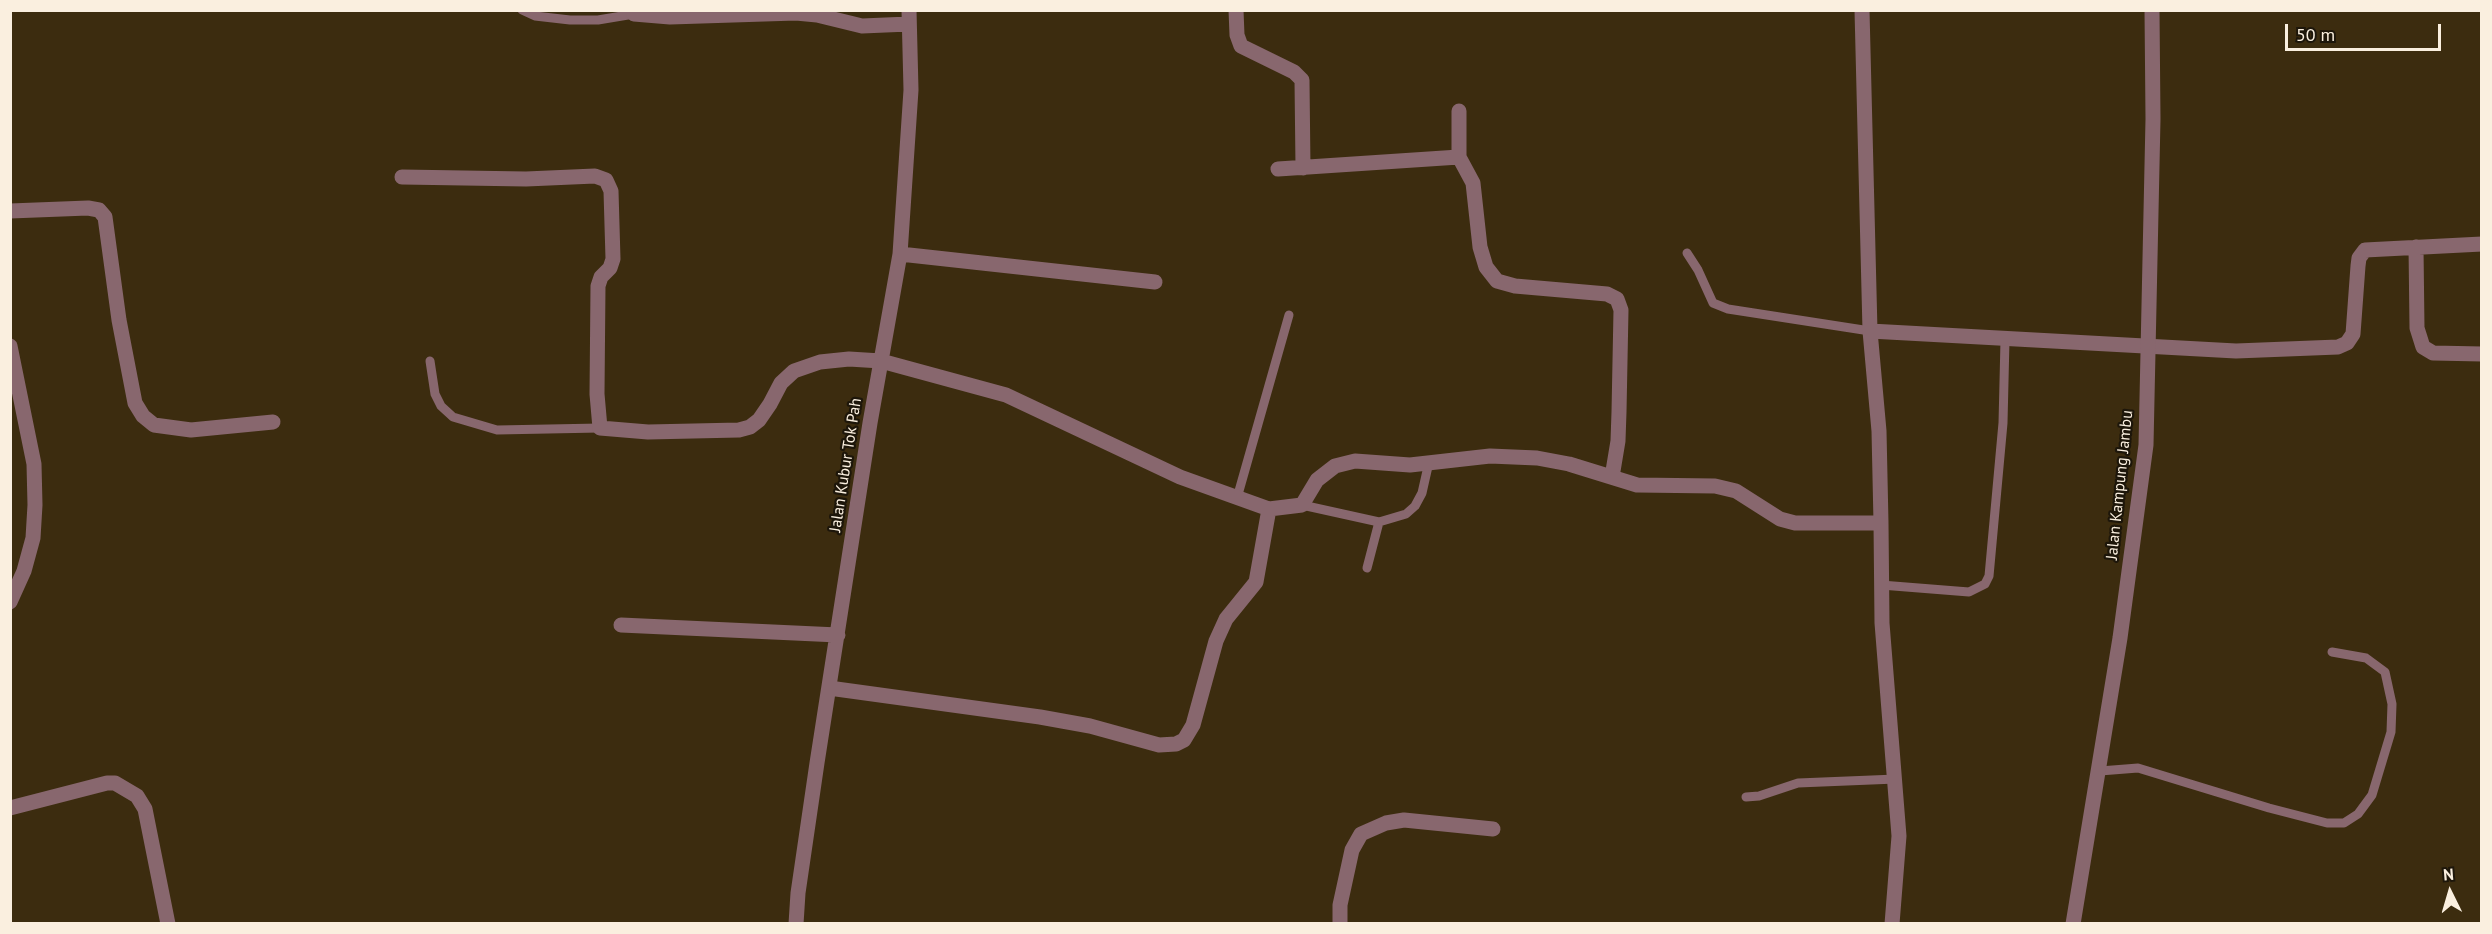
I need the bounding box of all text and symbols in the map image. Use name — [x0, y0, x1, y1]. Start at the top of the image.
scale bar — [2288, 12, 2444, 50]
text: 50 m — [2296, 23, 2335, 46]
street label: Jalan Kubur Tok Pah — [826, 397, 866, 533]
street label: Jalan Kampung Jambu — [2103, 409, 2137, 561]
north arrow — [2420, 862, 2480, 922]
text: N — [2442, 864, 2455, 884]

